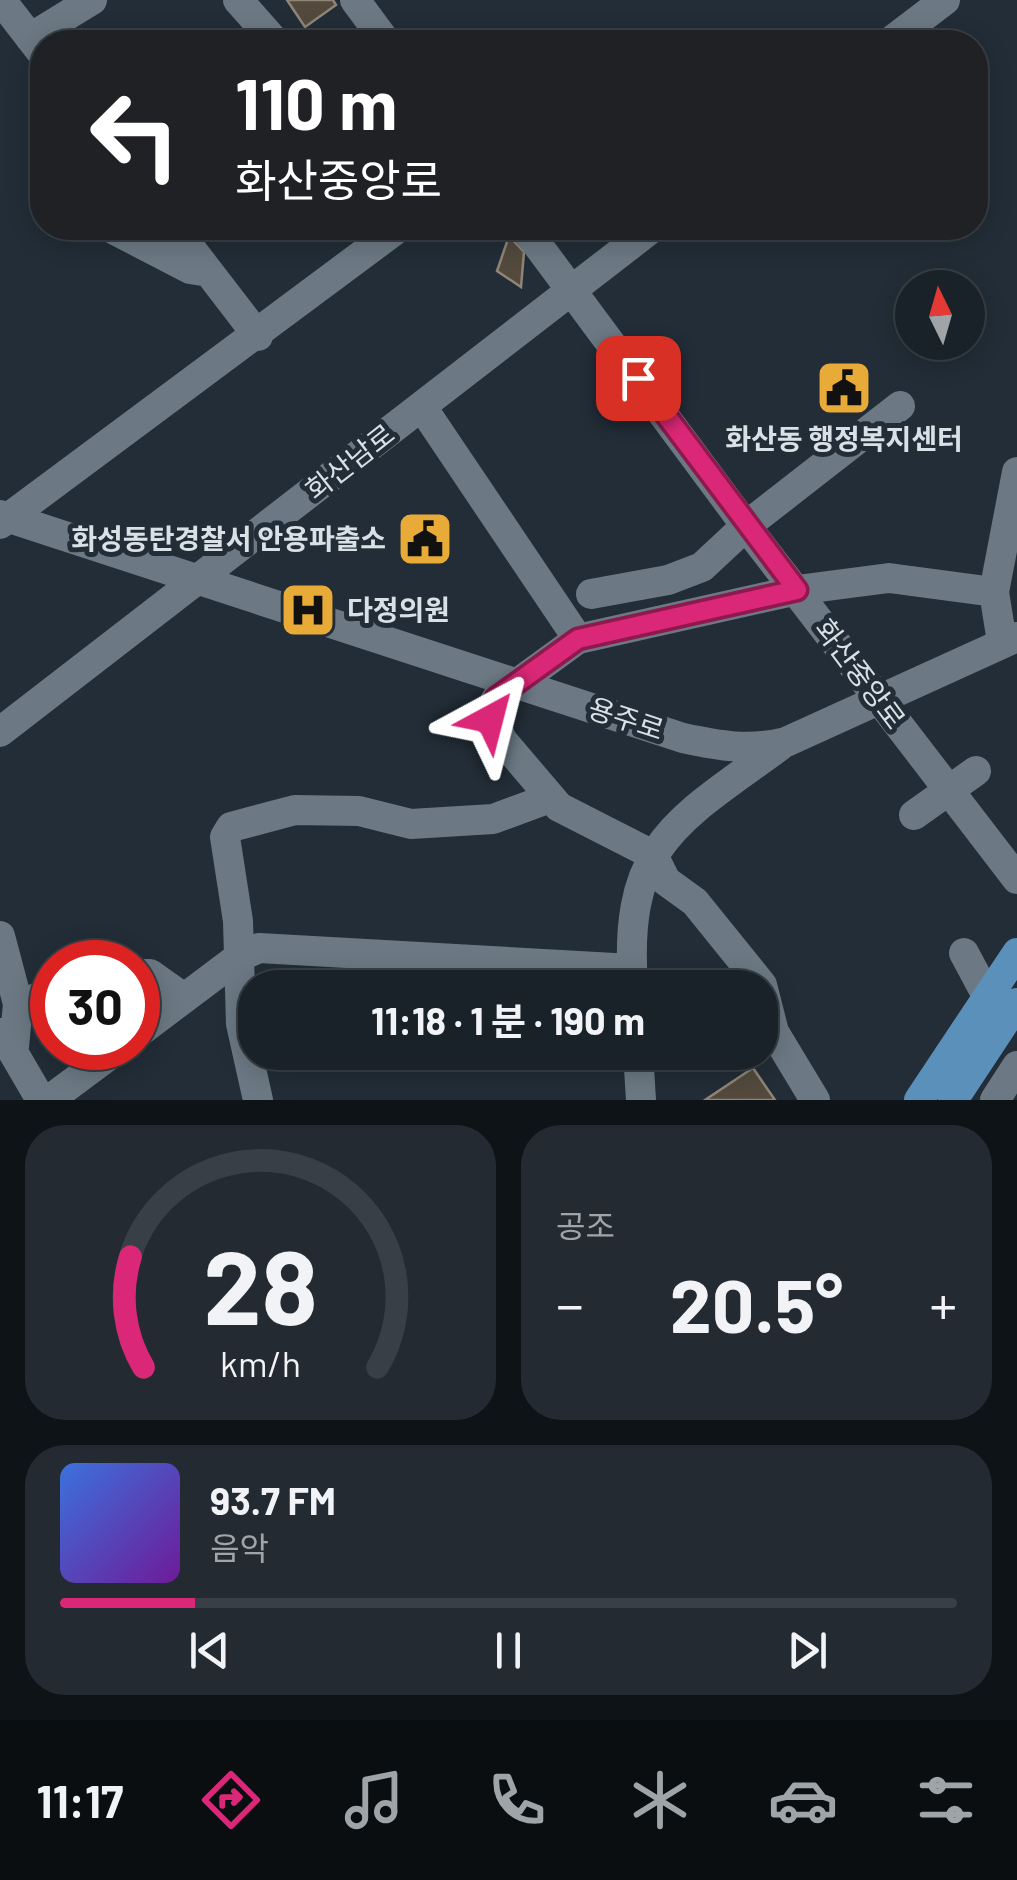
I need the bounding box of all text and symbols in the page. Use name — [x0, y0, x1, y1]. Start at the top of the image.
text: 110 m — [235, 60, 397, 144]
icon: left — [70, 70, 200, 200]
text: 화산중앙로 — [235, 152, 442, 206]
north arrow — [895, 270, 985, 360]
map controls — [895, 270, 985, 360]
pin — [596, 336, 681, 421]
icon: arrive — [611, 351, 666, 406]
public building icon: 화산동 행정복지센터 — [814, 358, 874, 418]
street label: 화산남로 — [298, 416, 400, 506]
place label: 화산동 행정복지센터 — [725, 421, 963, 455]
public building icon: 화성동탄경찰서 안용파출소 — [395, 509, 455, 569]
place label: 화성동탄경찰서 안용파출소 — [71, 521, 386, 555]
hospital icon: 다정의원 — [278, 580, 338, 640]
place label: 다정의원 — [347, 592, 450, 626]
street label: 화산중앙로 — [808, 612, 913, 735]
position arrow — [438, 667, 542, 771]
street label: 용주로 — [584, 690, 668, 746]
speed limit sign: 30 — [30, 940, 160, 1070]
text: 11:18 · 1 분 · 190 m — [371, 997, 645, 1043]
text: 공조 — [556, 1206, 615, 1244]
text: 28 — [203, 1221, 318, 1346]
text: 20.5° — [670, 1258, 843, 1348]
text: − — [556, 1270, 584, 1336]
text: + — [929, 1270, 957, 1336]
text: km/h — [220, 1341, 301, 1384]
text: 93.7 FM — [210, 1477, 336, 1523]
text: 음악 — [210, 1528, 269, 1566]
icon: previous — [182, 1623, 237, 1678]
icon: pause — [481, 1623, 536, 1678]
icon: next — [780, 1623, 835, 1678]
icon: directions — [196, 1765, 266, 1835]
icon: music — [339, 1765, 409, 1835]
icon: phone — [482, 1765, 552, 1835]
icon: climate — [625, 1765, 695, 1835]
icon: car — [768, 1765, 838, 1835]
icon: filters — [911, 1765, 981, 1835]
text: 11:17 — [36, 1773, 123, 1827]

